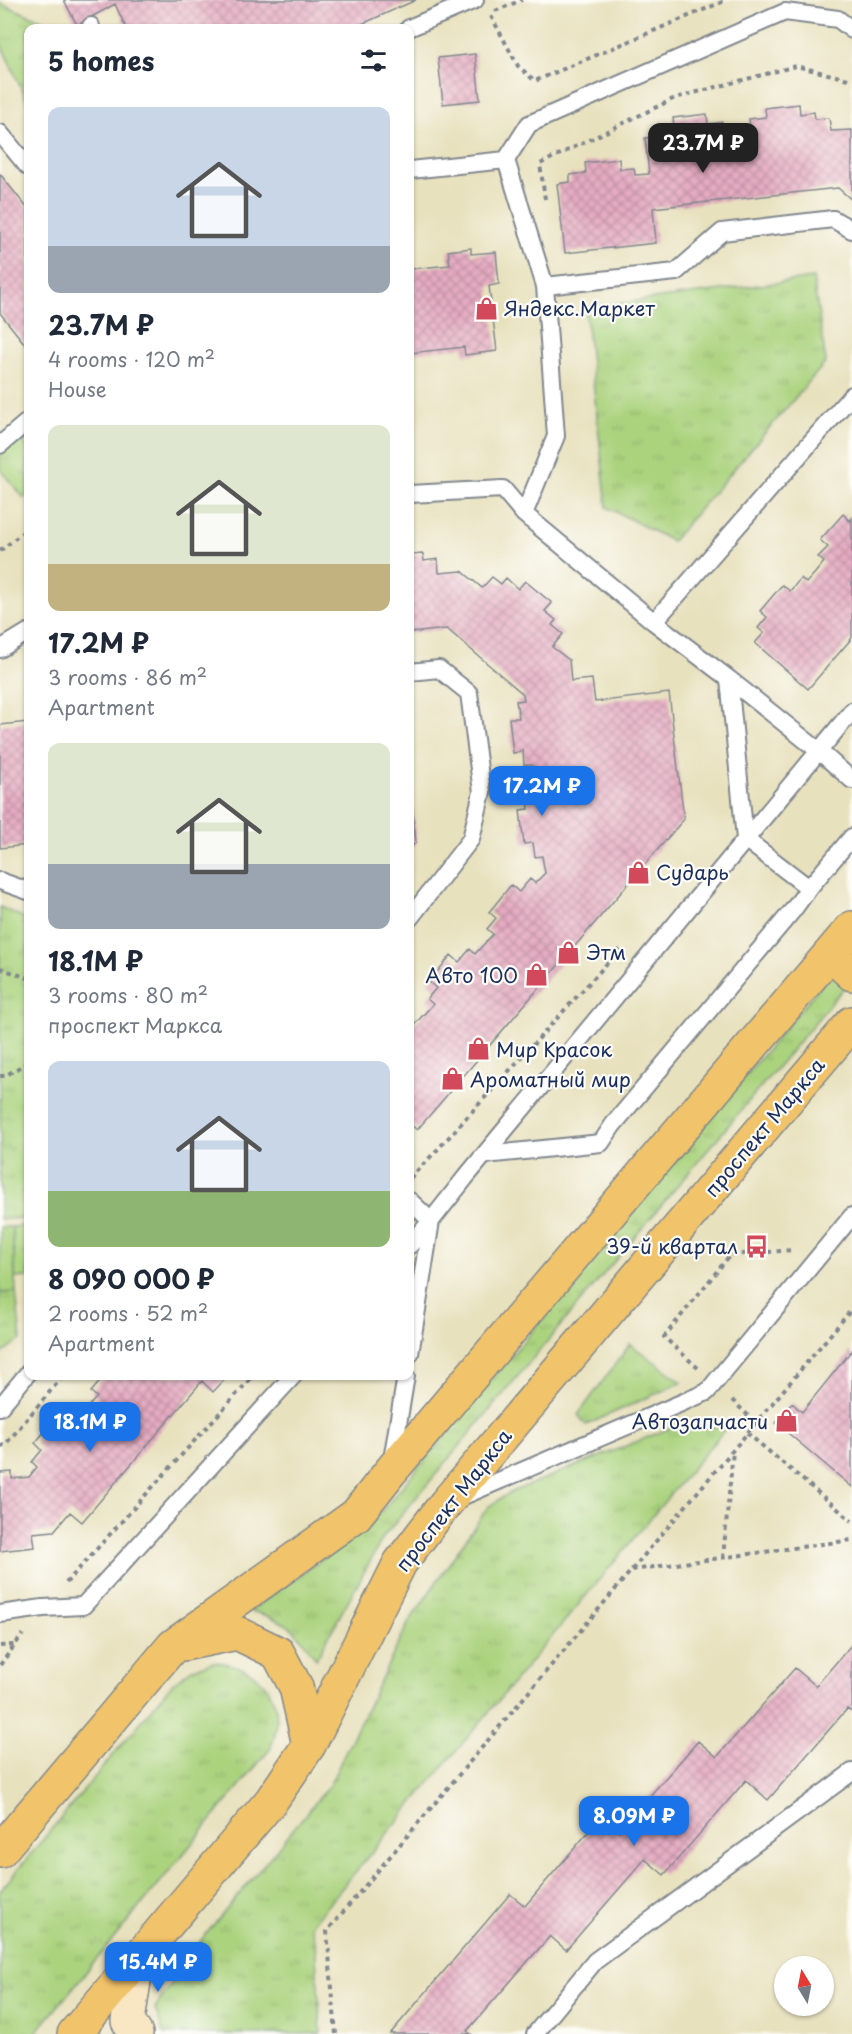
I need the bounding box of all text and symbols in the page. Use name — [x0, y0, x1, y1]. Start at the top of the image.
text: 5 homes — [48, 41, 154, 80]
icon: filters — [357, 44, 390, 77]
pin: 23.7M ₽ — [648, 123, 758, 174]
text: 23.7M ₽ — [662, 127, 744, 157]
icon: home — [165, 146, 273, 254]
place label: Яндекс.Маркет — [504, 293, 655, 323]
shop icon: Яндекс.Маркет — [473, 295, 499, 321]
text: 23.7M ₽ — [48, 305, 154, 344]
text: 4 rooms · 120 m² — [48, 344, 215, 374]
text: House — [48, 374, 107, 404]
icon: home — [165, 464, 273, 572]
text: 17.2M ₽ — [48, 623, 149, 662]
text: 3 rooms · 86 m² — [48, 662, 207, 692]
text: Apartment — [48, 692, 155, 722]
pin: 17.2M ₽ — [487, 766, 597, 817]
text: 17.2M ₽ — [503, 770, 581, 800]
icon: home — [165, 782, 273, 890]
place label: Сударь — [656, 857, 729, 887]
shop icon: Сударь — [625, 859, 651, 885]
place label: Этм — [586, 937, 626, 967]
shop icon: Этм — [556, 939, 582, 965]
text: 18.1M ₽ — [48, 941, 143, 980]
place label: Авто 100 — [425, 960, 518, 990]
shop icon: Авто 100 — [523, 962, 549, 988]
text: 3 rooms · 80 m² — [48, 980, 208, 1010]
text: проспект Маркса — [48, 1010, 222, 1040]
place label: Мир Красок — [496, 1034, 612, 1064]
shop icon: Мир Красок — [465, 1036, 491, 1062]
street label: проспект Маркса — [697, 1050, 832, 1203]
place label: Ароматный мир — [470, 1064, 631, 1094]
shop icon: Ароматный мир — [439, 1066, 465, 1092]
icon: home — [165, 1100, 273, 1208]
place label: 39-й квартал — [606, 1231, 738, 1261]
bus stop icon: 39-й квартал — [743, 1233, 769, 1259]
text: 8 090 000 ₽ — [48, 1259, 215, 1298]
text: 2 rooms · 52 m² — [48, 1298, 208, 1328]
text: Apartment — [48, 1328, 155, 1358]
pin: 18.1M ₽ — [35, 1402, 145, 1453]
text: 18.1M ₽ — [53, 1406, 127, 1436]
place label: Автозапчасти — [632, 1406, 768, 1436]
shop icon: Автозапчасти — [773, 1408, 799, 1434]
street label: проспект Маркса — [388, 1422, 519, 1578]
pin: 8.09M ₽ — [579, 1796, 689, 1847]
text: 8.09M ₽ — [593, 1800, 675, 1830]
pin: 15.4M ₽ — [103, 1942, 213, 1993]
text: 15.4M ₽ — [119, 1946, 197, 1976]
north arrow — [774, 1956, 834, 2016]
map controls — [774, 1956, 834, 2016]

